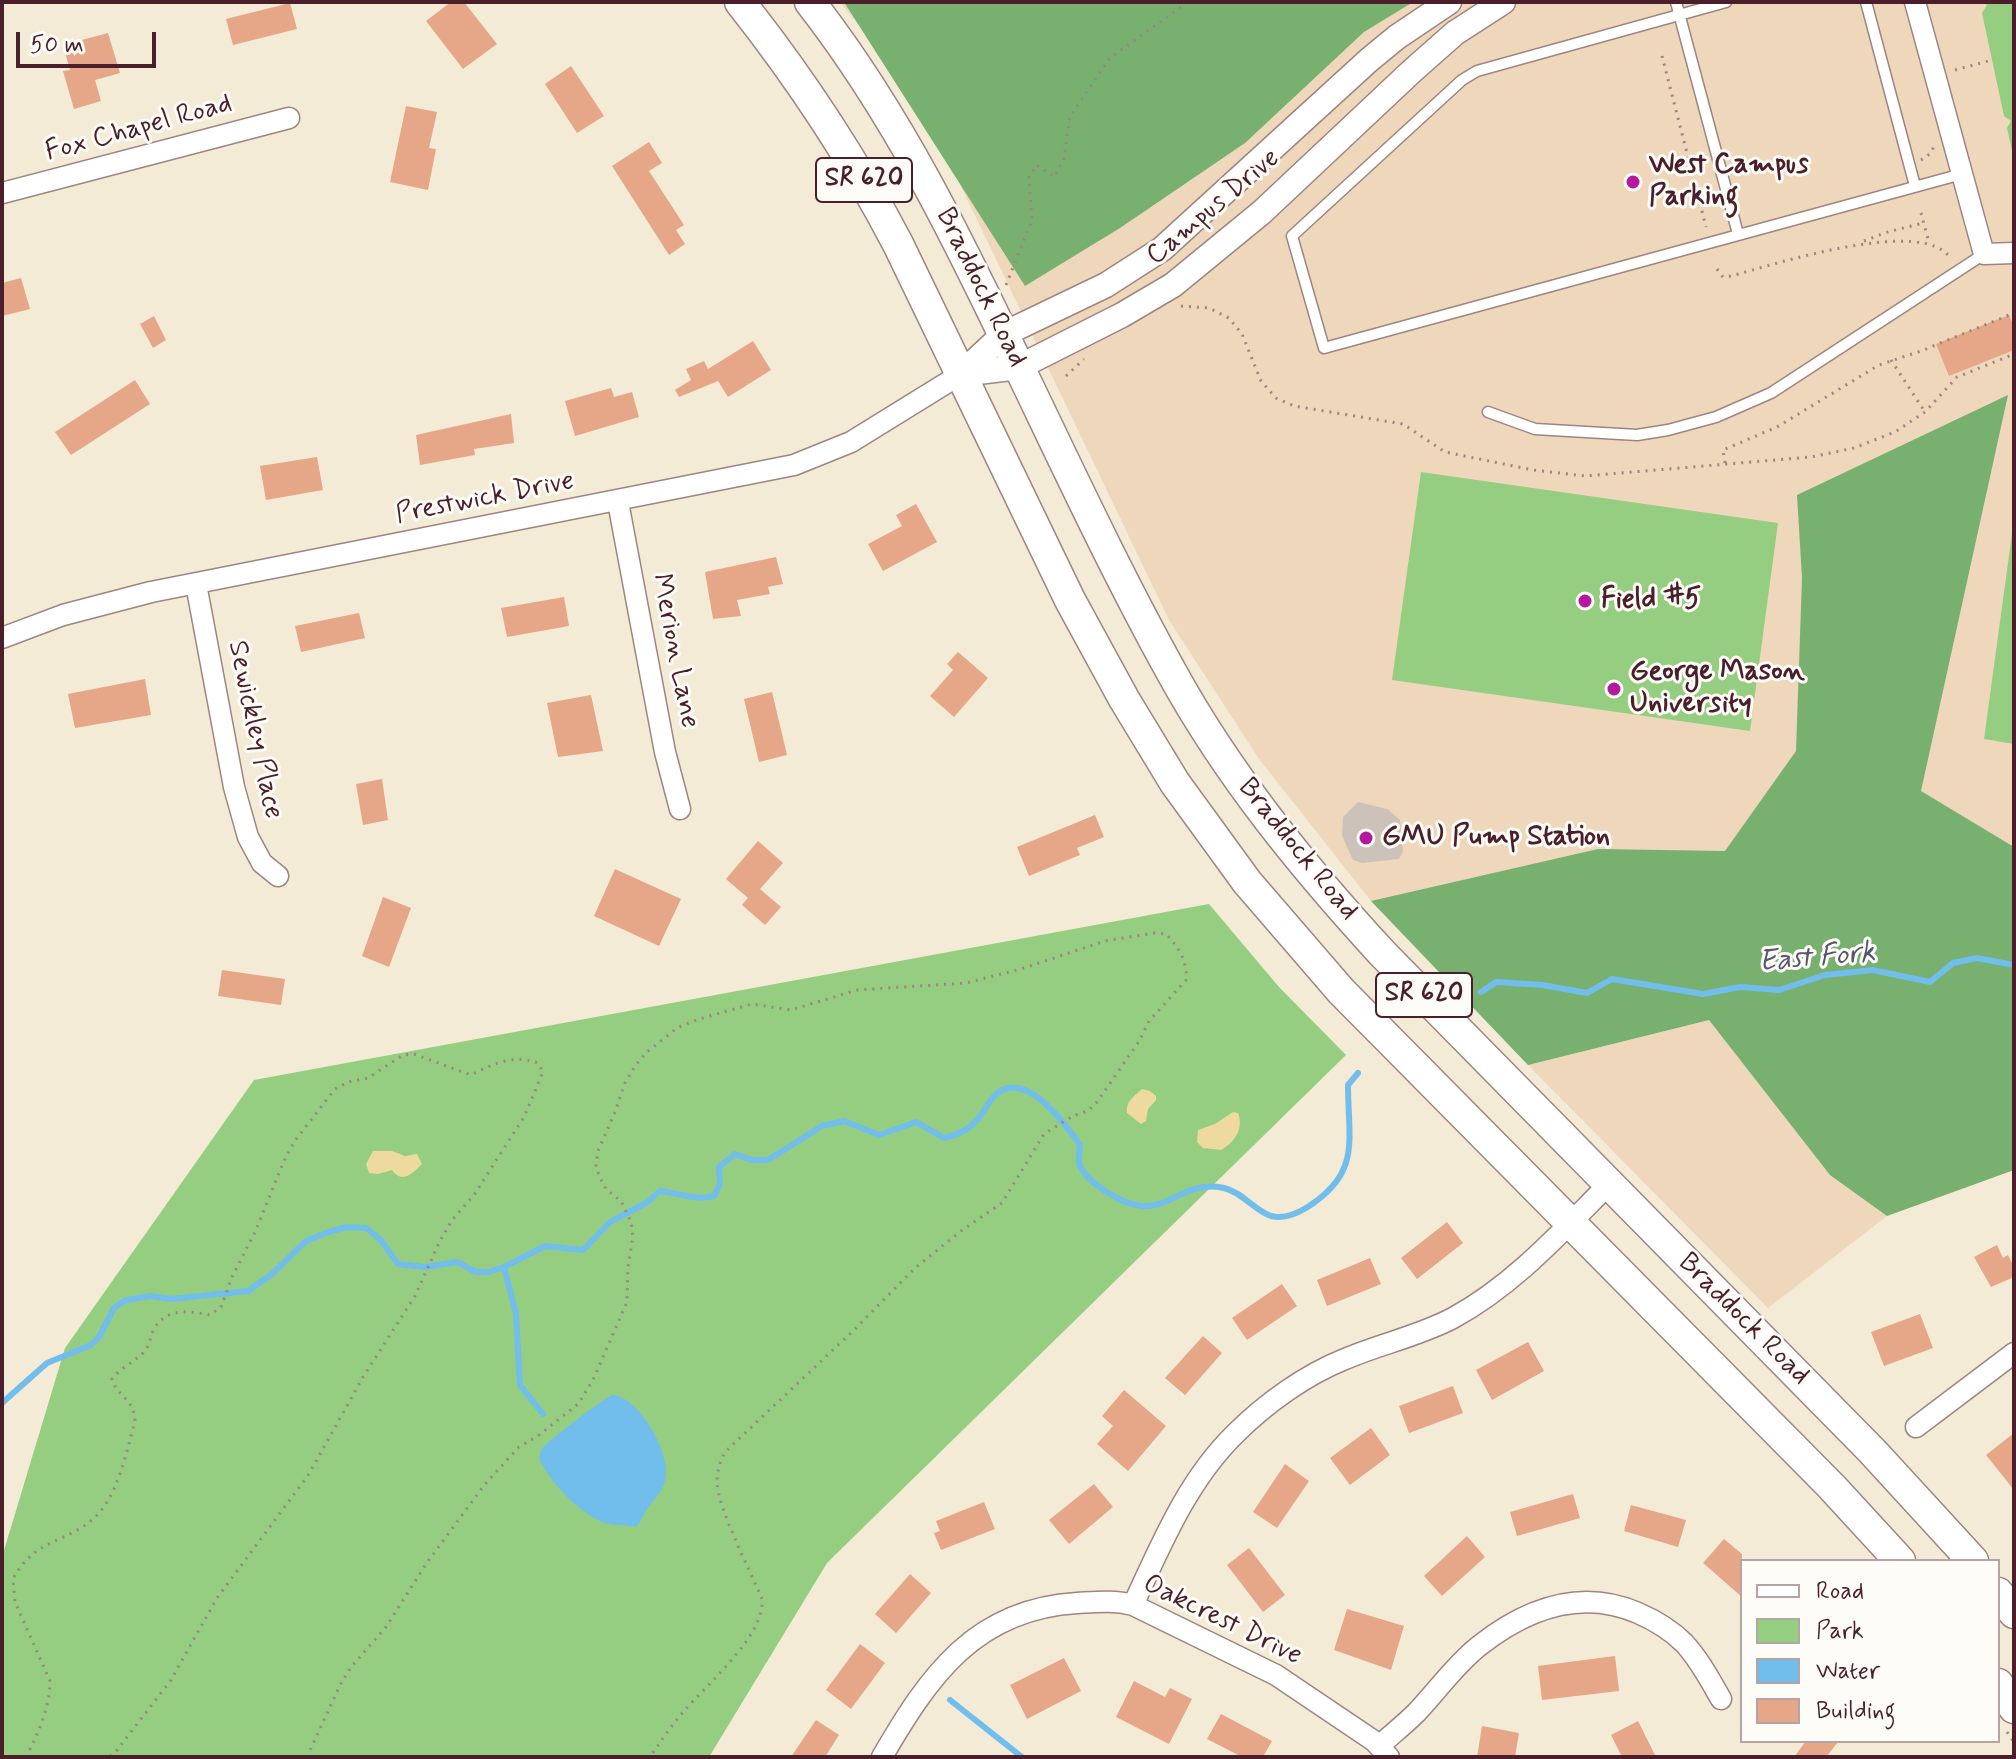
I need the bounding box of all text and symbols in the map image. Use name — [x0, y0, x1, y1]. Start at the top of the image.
scale bar — [20, 16, 160, 66]
text: 50 m — [30, 30, 84, 61]
street label: Fox Chapel Road — [42, 88, 236, 170]
street label: Campus Drive — [1140, 142, 1288, 274]
place label: West Campus Parking — [1649, 149, 1809, 215]
road number: SR 620 — [816, 158, 912, 202]
marker: West Campus Parking — [1624, 173, 1642, 191]
street label: Braddock Road — [927, 203, 1033, 373]
street label: Prestwick Drive — [393, 465, 577, 533]
street label: Merion Lane — [643, 571, 705, 731]
place label: Field #5 — [1601, 584, 1701, 618]
marker: Field #5 — [1576, 592, 1594, 610]
street label: Sewickley Place — [219, 638, 289, 822]
place label: George Mason University — [1630, 656, 1805, 722]
marker: George Mason University — [1605, 680, 1623, 698]
street label: Braddock Road — [1230, 772, 1364, 928]
place label: GMU Pump Station — [1382, 821, 1610, 855]
marker: GMU Pump Station — [1357, 829, 1375, 847]
water label: East Fork — [1757, 936, 1877, 982]
road number: SR 620 — [1376, 973, 1472, 1017]
street label: Braddock Road — [1670, 1247, 1816, 1393]
legend — [1740, 1559, 2000, 1743]
street label: Oakcrest Drive — [1137, 1568, 1307, 1674]
text: Road — [1816, 1576, 1864, 1607]
text: Park — [1816, 1616, 1864, 1647]
text: Water — [1816, 1656, 1880, 1687]
text: Building — [1816, 1696, 1896, 1727]

